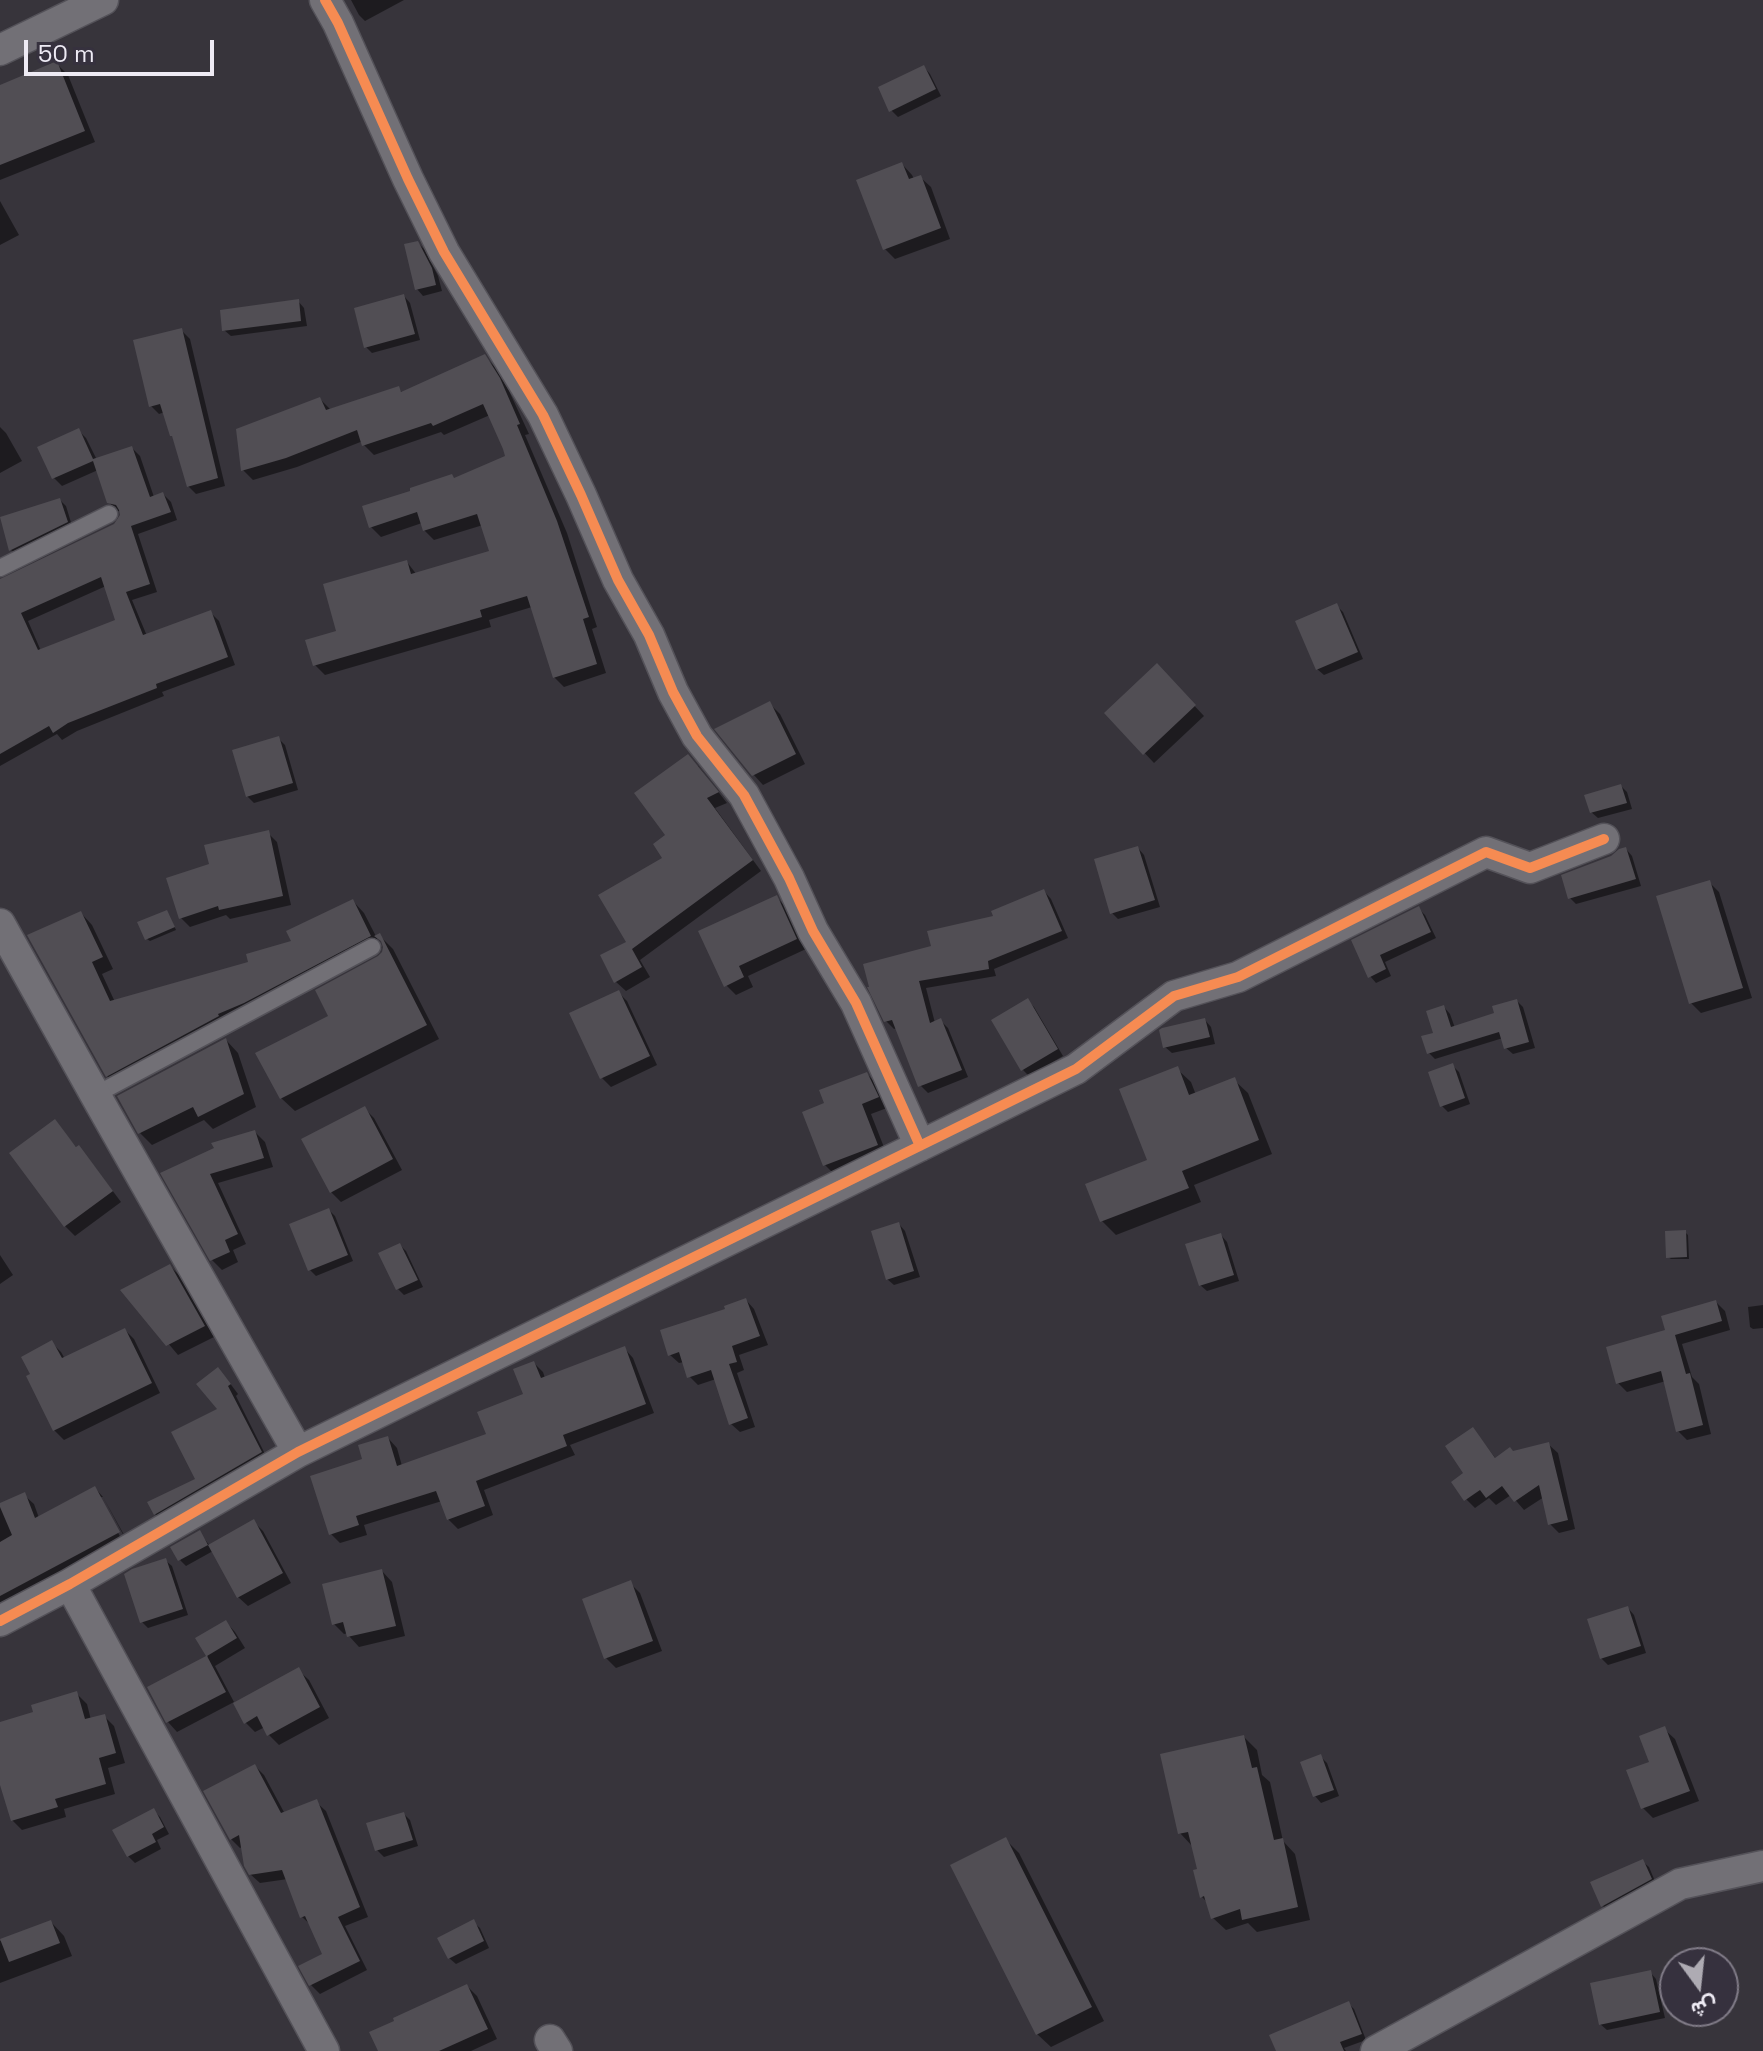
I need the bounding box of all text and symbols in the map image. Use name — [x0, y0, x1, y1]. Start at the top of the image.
scale bar — [28, 24, 218, 74]
text: 50 m — [38, 38, 95, 69]
north arrow — [1659, 1947, 1739, 2027]
text: ش — [1688, 1991, 1721, 2025]

